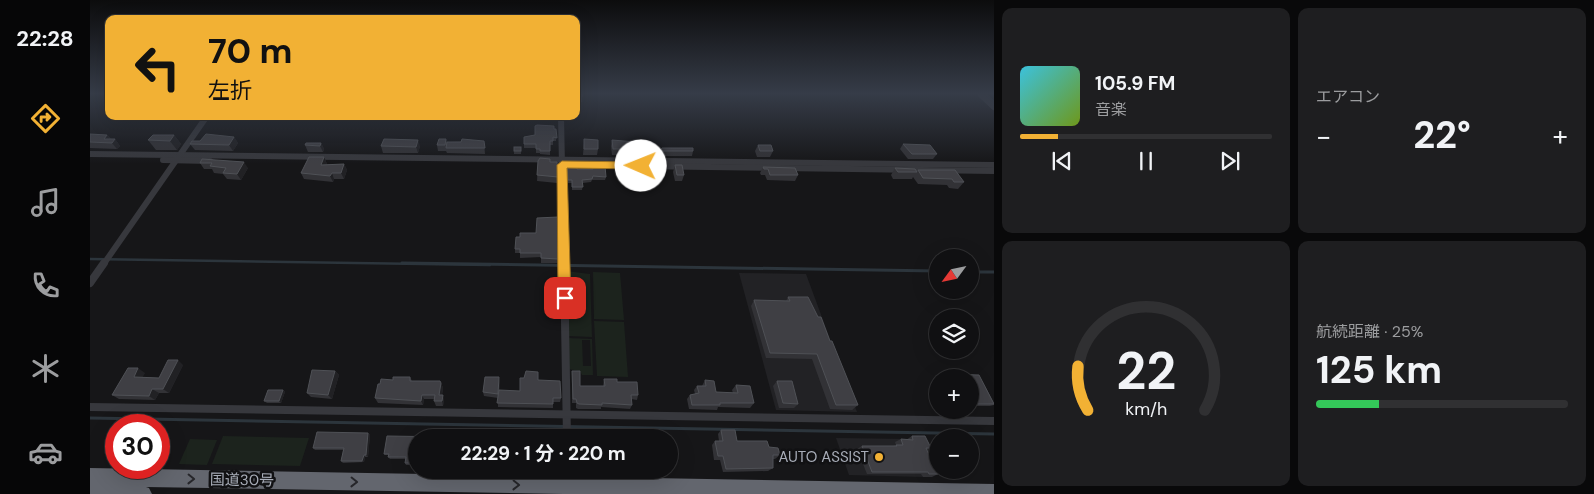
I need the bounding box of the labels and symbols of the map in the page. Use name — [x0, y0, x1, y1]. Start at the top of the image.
position arrow — [614, 139, 666, 191]
north arrow — [929, 249, 979, 299]
pin — [544, 277, 586, 319]
speed limit sign: 30 — [105, 414, 170, 479]
place label: AUTO ASSIST — [778, 447, 869, 467]
marker: AUTO ASSIST — [873, 451, 885, 463]
street label: 国道30号 — [210, 469, 274, 491]
one-way arrow — [188, 474, 195, 484]
one-way arrow — [350, 477, 358, 487]
one-way arrow — [512, 480, 520, 490]

